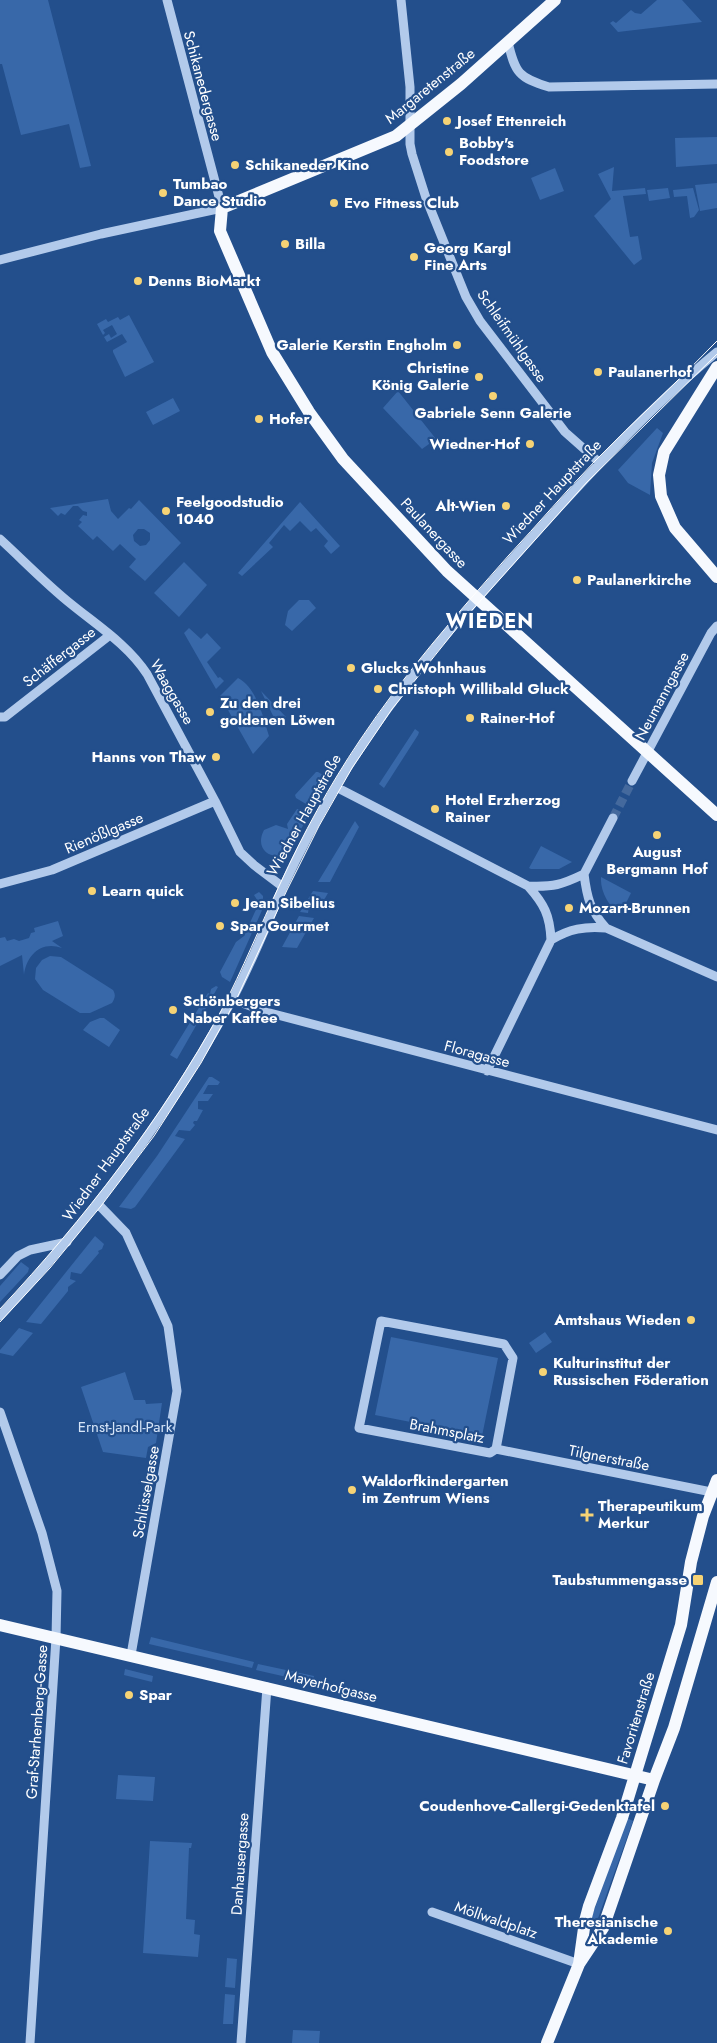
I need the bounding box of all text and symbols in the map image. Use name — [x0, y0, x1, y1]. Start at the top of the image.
street label: Schikanedergasse — [178, 28, 228, 144]
street label: Margaretenstraße — [380, 43, 480, 129]
place label: Josef Ettenreich — [454, 110, 566, 132]
marker: Josef Ettenreich — [441, 115, 453, 127]
place label: Bobby's Foodstore — [459, 132, 529, 171]
marker: Bobby's Foodstore — [443, 146, 455, 158]
place label: Schikaneder Kino — [245, 154, 369, 176]
marker: Schikaneder Kino — [229, 159, 241, 171]
place label: Tumbao Dance Studio — [173, 173, 266, 212]
marker: Tumbao Dance Studio — [157, 187, 169, 199]
place label: Evo Fitness Club — [344, 192, 459, 214]
marker: Evo Fitness Club — [328, 197, 340, 209]
place label: Billa — [295, 233, 325, 255]
place label: Georg Kargl Fine Arts — [424, 237, 511, 276]
marker: Billa — [279, 238, 291, 250]
marker: Georg Kargl Fine Arts — [408, 251, 420, 263]
place label: Denns BioMarkt — [148, 270, 260, 292]
marker: Denns BioMarkt — [132, 275, 144, 287]
street label: Schleifmühlgasse — [472, 285, 552, 387]
place label: Galerie Kerstin Engholm — [276, 334, 447, 356]
marker: Galerie Kerstin Engholm — [451, 339, 463, 351]
place label: Christine König Galerie — [372, 357, 469, 396]
place label: Paulanerhof — [608, 361, 693, 383]
marker: Paulanerhof — [592, 366, 604, 378]
marker: Christine König Galerie — [473, 371, 485, 383]
marker: Gabriele Senn Galerie — [487, 390, 499, 402]
place label: Gabriele Senn Galerie — [414, 402, 572, 424]
place label: Hofer — [269, 408, 310, 430]
marker: Hofer — [253, 413, 265, 425]
place label: Wiedner-Hof — [430, 433, 521, 455]
street label: Wiedner Hauptstraße — [497, 434, 607, 549]
marker: Wiedner-Hof — [524, 438, 536, 450]
place label: Feelgoodstudio 1040 — [176, 491, 284, 530]
street label: Paulanergasse — [395, 493, 473, 573]
place label: Alt-Wien — [434, 495, 496, 517]
marker: Alt-Wien — [500, 500, 512, 512]
marker: Feelgoodstudio 1040 — [160, 505, 172, 517]
place label: Paulanerkirche — [587, 569, 692, 591]
marker: Paulanerkirche — [571, 574, 583, 586]
district label: WIEDEN — [446, 607, 534, 636]
street label: Schäffergasse — [18, 621, 100, 693]
street label: Neumanngasse — [629, 648, 695, 744]
street label: Waaggasse — [144, 655, 200, 729]
place label: Glucks Wohnhaus — [361, 657, 486, 679]
marker: Glucks Wohnhaus — [345, 662, 357, 674]
place label: Christoph Willibald Gluck — [388, 678, 569, 700]
marker: Christoph Willibald Gluck — [372, 683, 384, 695]
place label: Zu den drei goldenen Löwen — [220, 692, 335, 731]
marker: Zu den drei goldenen Löwen — [204, 706, 216, 718]
place label: Rainer-Hof — [480, 707, 555, 729]
marker: Rainer-Hof — [464, 712, 476, 724]
place label: Hanns von Thaw — [92, 746, 207, 768]
street label: Wiedner Hauptstraße — [261, 750, 347, 880]
marker: Hanns von Thaw — [210, 751, 222, 763]
place label: Hotel Erzherzog Rainer — [445, 789, 560, 828]
marker: Hotel Erzherzog Rainer — [429, 803, 441, 815]
street label: Rienößlgasse — [61, 806, 147, 859]
marker: August Bergmann Hof — [651, 829, 663, 841]
place label: August Bergmann Hof — [606, 841, 709, 880]
place label: Learn quick — [102, 880, 184, 902]
marker: Learn quick — [86, 885, 98, 897]
place label: Jean Sibelius — [242, 892, 335, 914]
marker: Jean Sibelius — [229, 897, 241, 909]
place label: Mozart-Brunnen — [579, 897, 690, 919]
marker: Mozart-Brunnen — [563, 902, 575, 914]
place label: Spar Gourmet — [230, 915, 329, 937]
marker: Spar Gourmet — [214, 920, 226, 932]
place label: Schönbergers Naber Kaffee — [183, 990, 280, 1029]
marker: Schönbergers Naber Kaffee — [167, 1004, 179, 1016]
street label: Floragasse — [442, 1035, 513, 1073]
street label: Wiedner Hauptstraße — [57, 1102, 155, 1226]
place label: Amtshaus Wieden — [553, 1309, 681, 1331]
marker: Amtshaus Wieden — [685, 1314, 697, 1326]
place label: Kulturinstitut der Russischen Föderation — [553, 1352, 709, 1391]
marker: Kulturinstitut der Russischen Föderation — [537, 1366, 549, 1378]
street label: Brahmsplatz — [408, 1413, 487, 1449]
park label: Ernst-Jandl-Park — [78, 1416, 173, 1438]
street label: Tilgnerstraße — [567, 1439, 652, 1477]
street label: Schlüsselgasse — [127, 1444, 165, 1540]
place label: Waldorfkindergarten im Zentrum Wiens — [362, 1470, 509, 1509]
marker: Waldorfkindergarten im Zentrum Wiens — [346, 1484, 358, 1496]
place label: Therapeutikum Merkur — [598, 1495, 703, 1534]
marker: Therapeutikum Merkur — [580, 1508, 594, 1522]
place label: Taubstummengasse — [553, 1569, 687, 1591]
marker: Taubstummengasse — [691, 1573, 705, 1587]
street label: Graf-Starhemberg-Gasse — [21, 1644, 53, 1800]
street label: Mayerhofgasse — [282, 1664, 380, 1708]
street label: Favoritenstraße — [612, 1669, 661, 1767]
place label: Spar — [139, 1684, 173, 1706]
marker: Spar — [123, 1689, 135, 1701]
place label: Coudenhove-Callergi-Gedenktafel — [419, 1795, 655, 1817]
marker: Coudenhove-Callergi-Gedenktafel — [659, 1800, 671, 1812]
street label: Danhausergasse — [225, 1812, 255, 1916]
street label: Möllwaldplatz — [452, 1896, 541, 1944]
place label: Theresianische Akademie — [555, 1911, 658, 1950]
marker: Theresianische Akademie — [662, 1925, 674, 1937]

